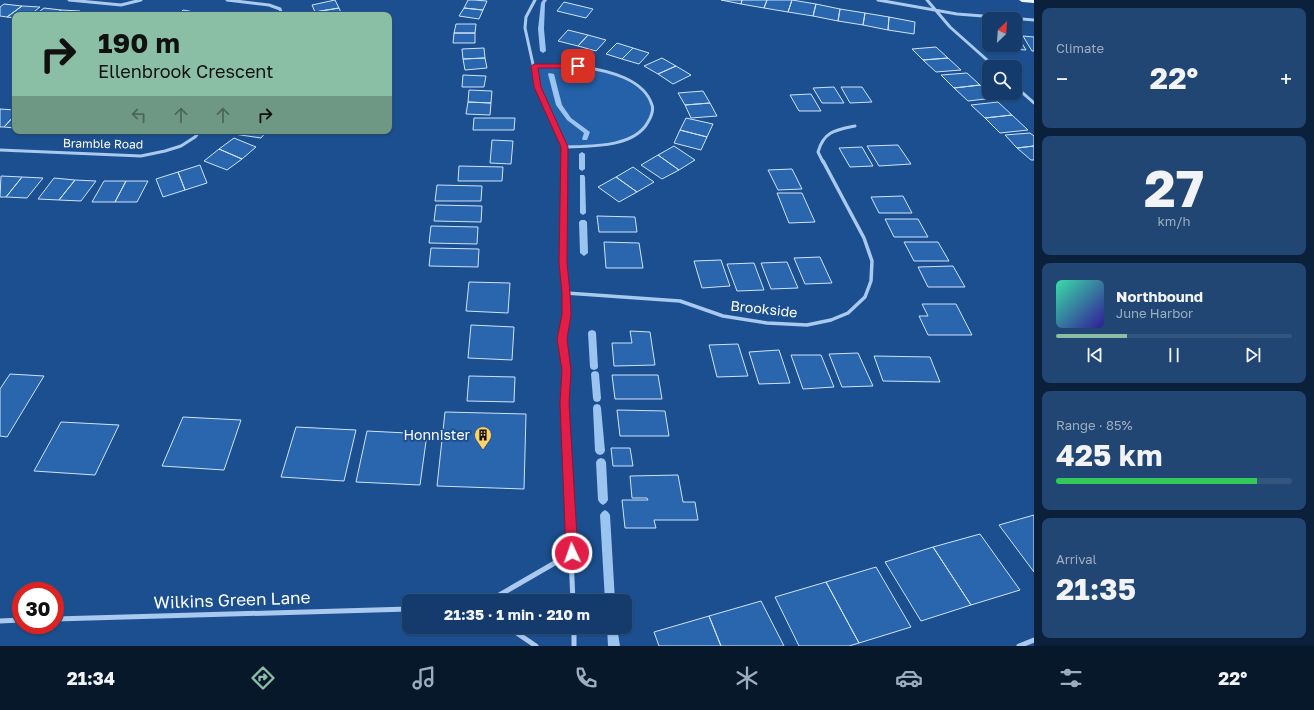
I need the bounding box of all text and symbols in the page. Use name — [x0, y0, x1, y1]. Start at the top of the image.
north arrow — [982, 12, 1022, 52]
map controls — [982, 12, 1022, 100]
text: 190 m — [98, 26, 180, 59]
icon: right — [32, 28, 84, 80]
text: Climate — [1056, 40, 1104, 56]
pin — [561, 49, 595, 83]
icon: arrive — [567, 55, 589, 77]
text: Ellenbrook Crescent — [98, 60, 273, 82]
button: search — [982, 60, 1022, 100]
text: 22° — [1150, 60, 1198, 96]
text: − — [1056, 65, 1068, 92]
text: + — [1280, 65, 1292, 92]
icon: left — [128, 104, 150, 126]
icon: ahead — [170, 104, 192, 126]
icon: ahead — [212, 104, 234, 126]
icon: right — [254, 104, 276, 126]
street label: Bramble Road — [63, 135, 143, 152]
text: 27 — [1144, 156, 1204, 218]
text: km/h — [1157, 213, 1191, 229]
text: Northbound — [1116, 287, 1203, 305]
street label: Brookside — [730, 297, 798, 320]
text: June Harbor — [1116, 305, 1193, 321]
icon: previous — [1084, 344, 1106, 366]
icon: pause — [1163, 344, 1185, 366]
icon: next — [1242, 344, 1264, 366]
text: Range · 85% — [1056, 417, 1132, 433]
building icon: Honnister — [473, 425, 493, 450]
place label: Honnister — [403, 426, 471, 443]
text: 425 km — [1056, 437, 1163, 473]
position arrow — [551, 532, 593, 574]
text: Arrival — [1056, 551, 1097, 567]
text: 21:35 — [1056, 571, 1136, 607]
speed limit sign: 30 — [12, 582, 64, 634]
street label: Wilkins Green Lane — [153, 586, 311, 613]
text: 21:35 · 1 min · 210 m — [444, 605, 590, 623]
icon: directions — [249, 664, 277, 692]
icon: music — [410, 664, 438, 692]
icon: phone — [572, 664, 600, 692]
icon: climate — [733, 664, 761, 692]
icon: car — [895, 664, 923, 692]
icon: filters — [1057, 664, 1085, 692]
text: 21:34 — [67, 667, 115, 689]
text: 22° — [1218, 667, 1247, 689]

